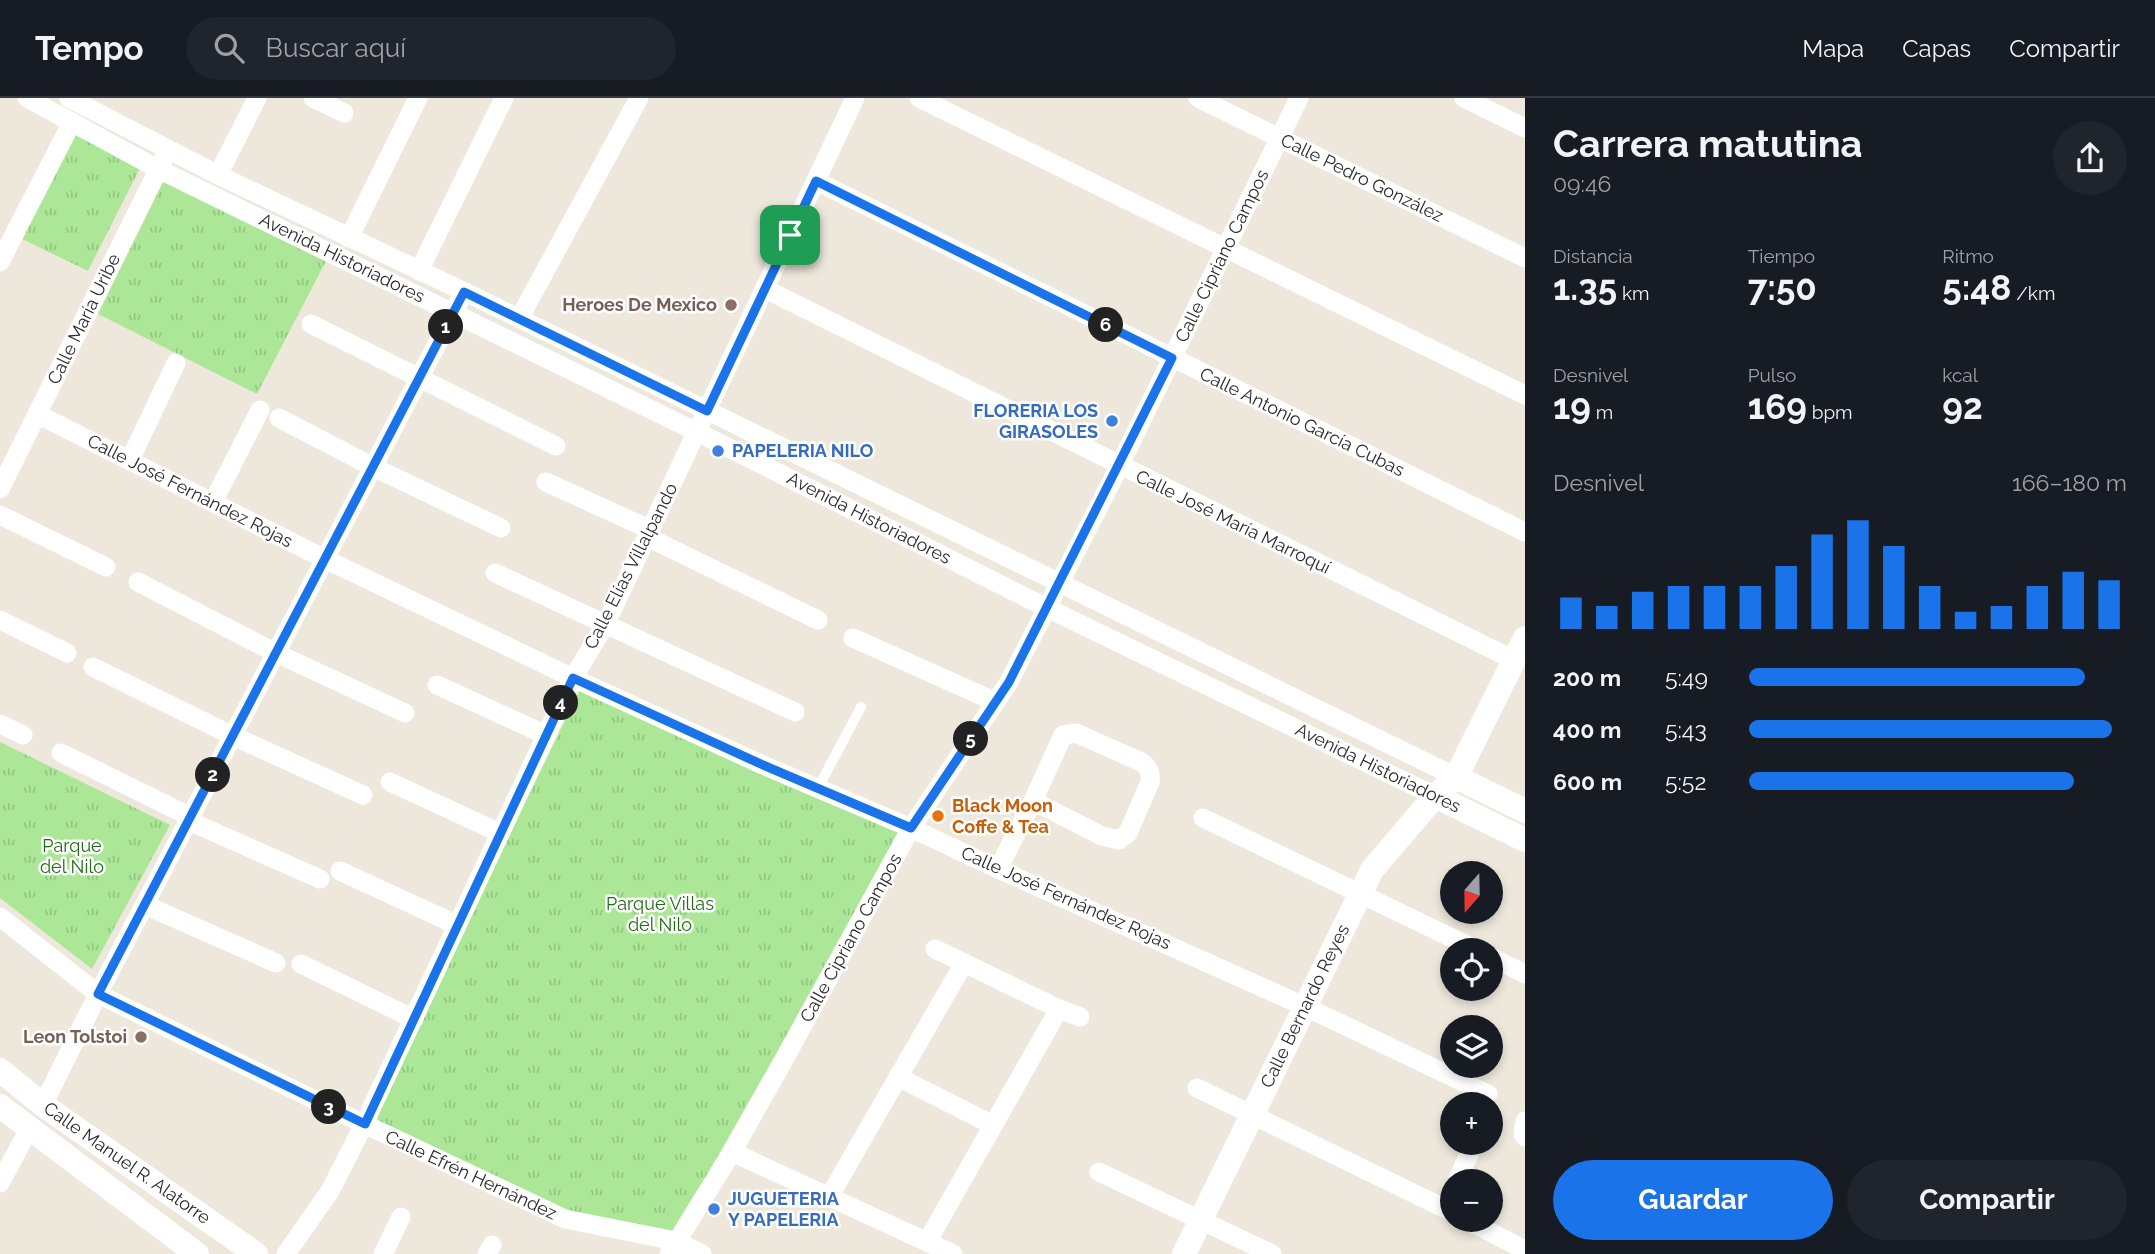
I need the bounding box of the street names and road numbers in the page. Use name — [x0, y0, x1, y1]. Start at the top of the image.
street label: Calle Pedro González — [1278, 129, 1447, 226]
street label: Calle Cipriano Campos — [1171, 166, 1273, 346]
street label: Avenida Historiadores — [256, 208, 429, 307]
street label: Calle María Uribe — [43, 250, 124, 387]
street label: Calle Antonio García Cubas — [1196, 363, 1408, 480]
street label: Calle José Fernández Rojas — [84, 430, 296, 552]
street label: Calle José María Marroquí — [1132, 465, 1334, 578]
street label: Avenida Historiadores — [784, 467, 955, 568]
street label: Calle Elías Villalpando — [580, 479, 682, 652]
street label: Avenida Historiadores — [1292, 718, 1465, 817]
street label: Calle José Fernández Rojas — [958, 842, 1175, 953]
street label: Calle Cipriano Campos — [795, 850, 906, 1026]
street label: Calle Bernardo Reyes — [1256, 920, 1353, 1091]
street label: Calle Manuel R. Alatorre — [40, 1097, 215, 1228]
street label: Calle Efrén Hernández — [382, 1126, 560, 1224]

